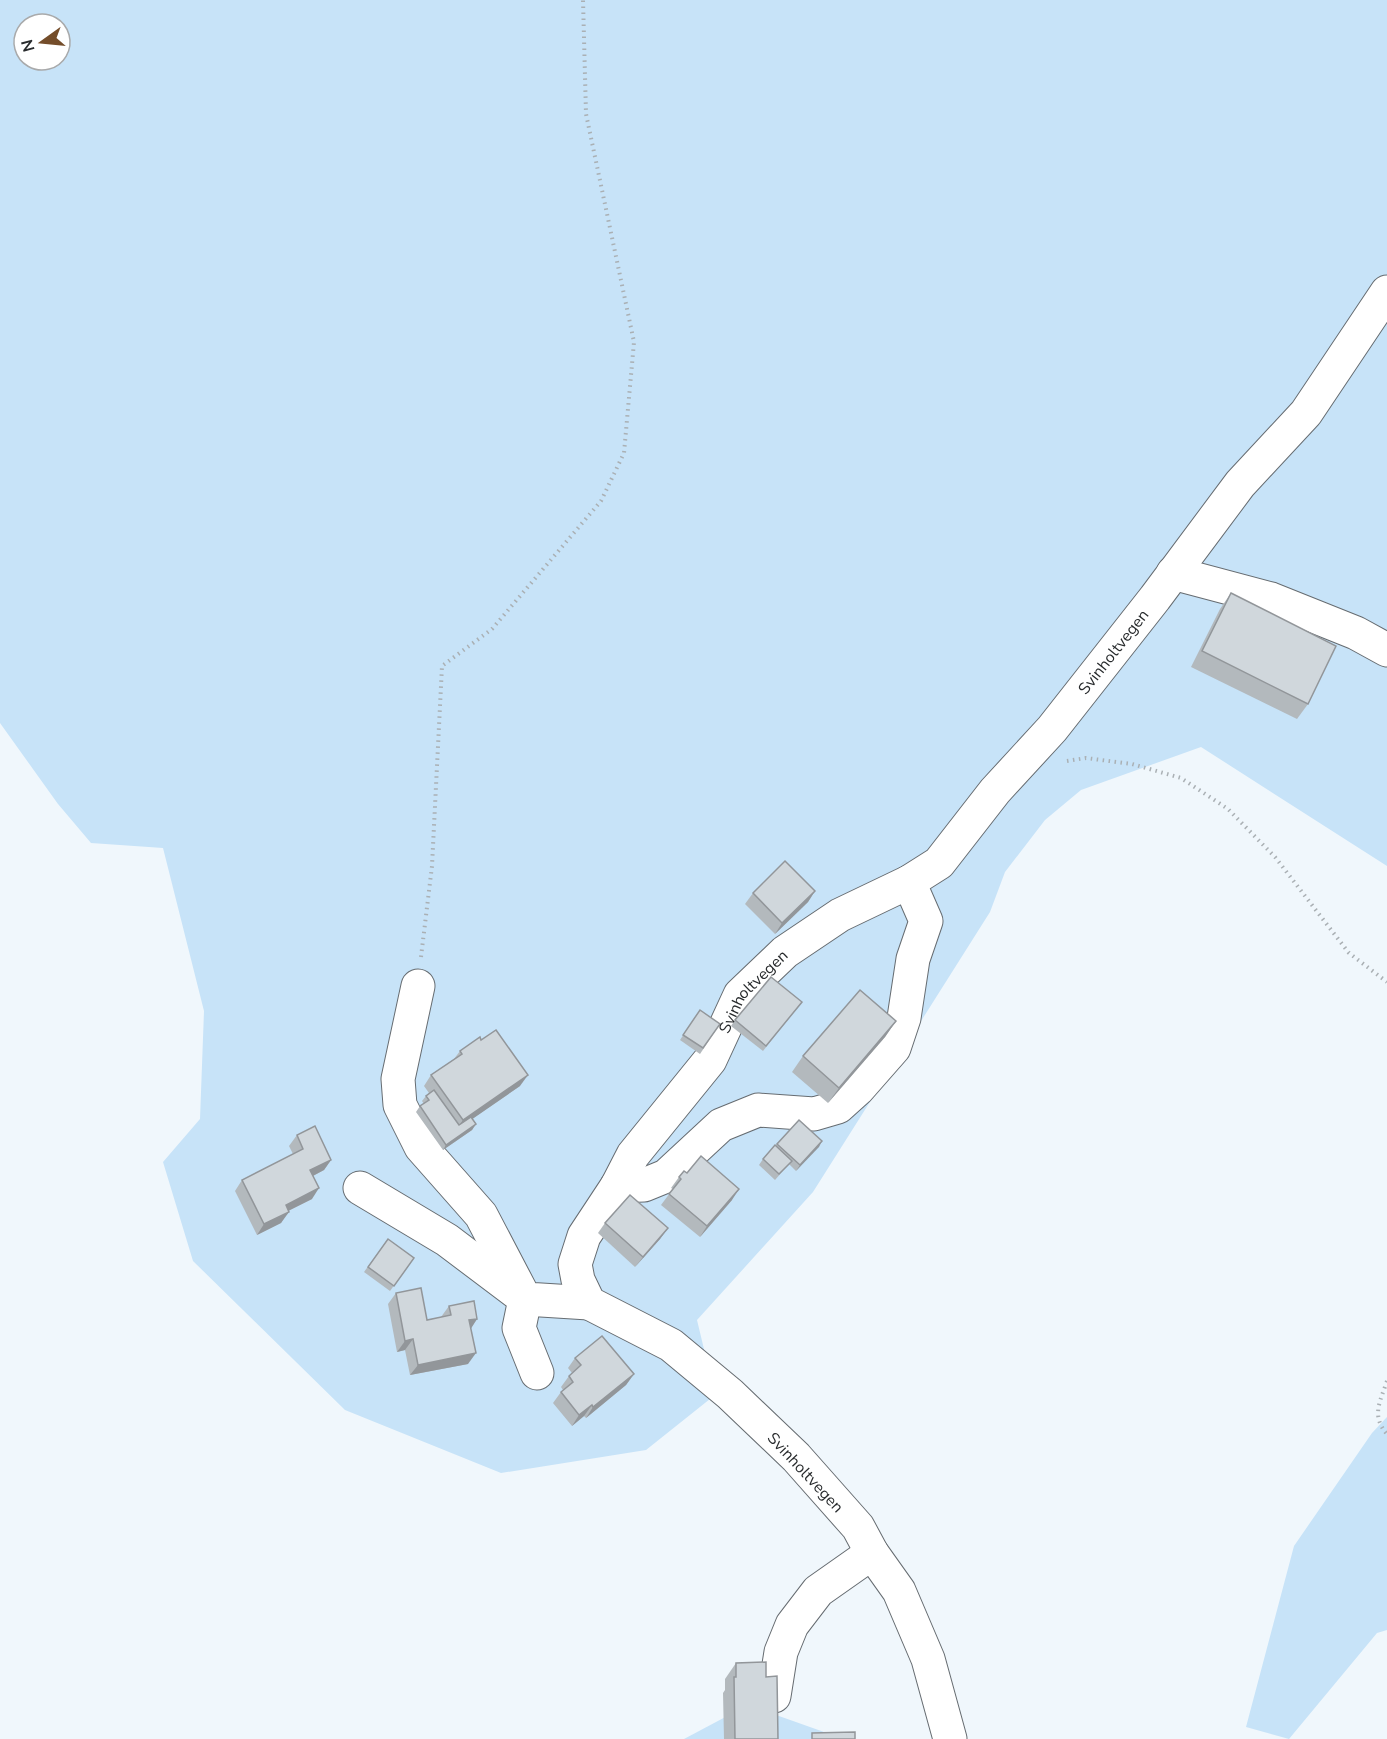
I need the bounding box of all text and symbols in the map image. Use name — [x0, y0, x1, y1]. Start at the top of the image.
north arrow — [12, 12, 72, 72]
text: N — [16, 37, 41, 54]
street label: Svinholtvegen — [1073, 605, 1154, 699]
street label: Svinholtvegen — [714, 945, 793, 1037]
street label: Svinholtvegen — [762, 1428, 848, 1518]

